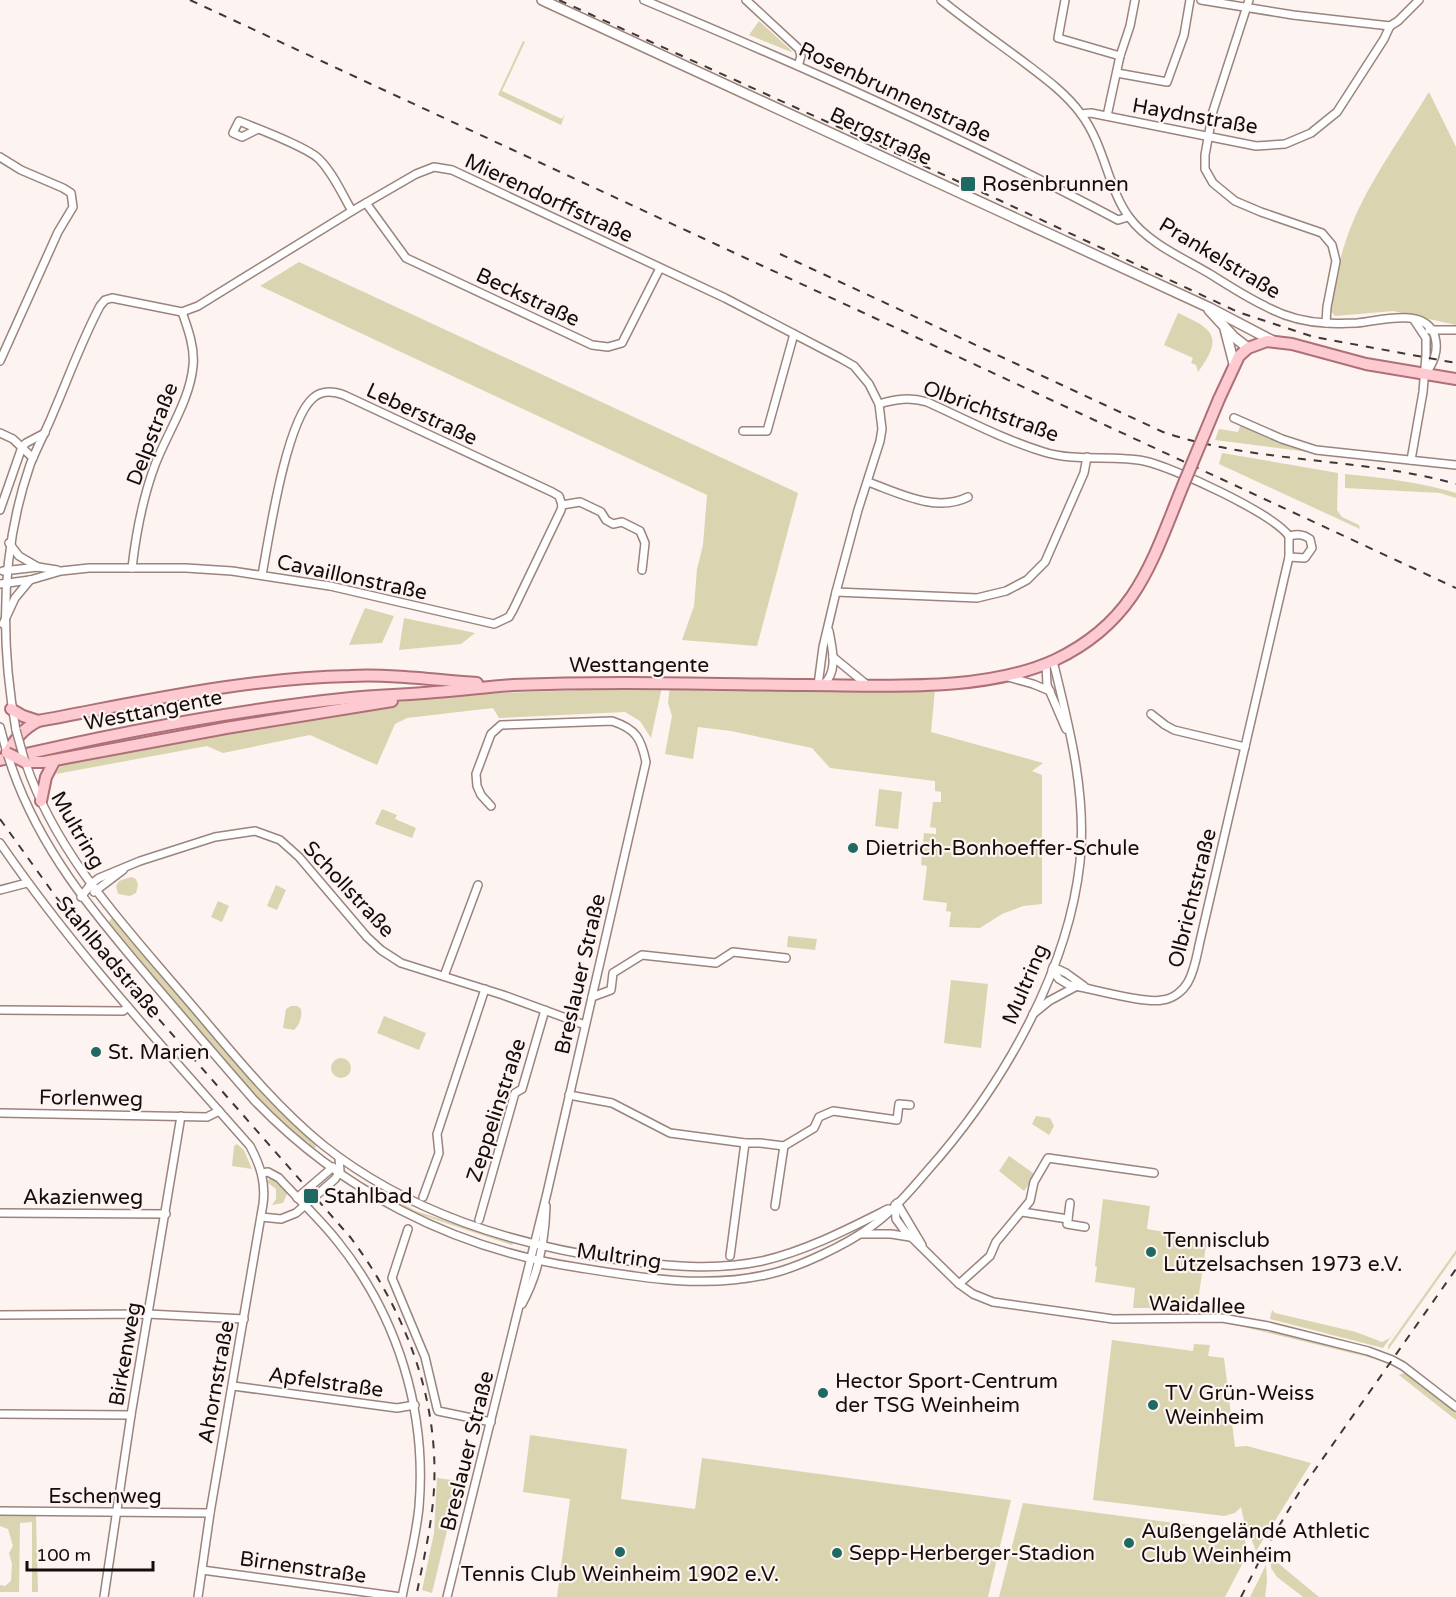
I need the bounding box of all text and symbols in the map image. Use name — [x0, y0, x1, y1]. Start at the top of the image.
street label: Rosenbrunnenstraße — [795, 37, 995, 148]
street label: Haydnstraße — [1130, 93, 1260, 140]
street label: Bergstraße — [826, 102, 936, 171]
street label: Mierendorffstraße — [461, 149, 637, 248]
place label: Rosenbrunnen — [982, 172, 1129, 197]
marker: Rosenbrunnen — [959, 175, 977, 193]
street label: Prankelstraße — [1154, 212, 1285, 305]
street label: Beckstraße — [472, 263, 584, 332]
street label: Olbrichtstraße — [919, 375, 1062, 448]
street label: Leberstraße — [362, 378, 481, 451]
street label: Delpstraße — [121, 379, 184, 489]
street label: Cavaillonstraße — [275, 549, 429, 606]
street label: Westtangente — [569, 653, 709, 678]
street label: Westtangente — [82, 685, 224, 736]
street label: Multring — [45, 787, 110, 873]
street label: Olbrichtstraße — [1163, 826, 1222, 970]
street label: Schollstraße — [298, 836, 400, 943]
place label: Dietrich-Bonhoeffer-Schule — [865, 836, 1140, 861]
marker: Dietrich-Bonhoeffer-Schule — [846, 841, 860, 855]
street label: Stahlbadstraße — [50, 891, 167, 1023]
street label: Breslauer Straße — [550, 891, 611, 1057]
street label: Multring — [997, 940, 1054, 1028]
street label: Zeppelinstraße — [461, 1035, 531, 1185]
place label: St. Marien — [108, 1040, 209, 1065]
marker: St. Marien — [89, 1045, 103, 1059]
street label: Forlenweg — [39, 1085, 143, 1112]
place label: Stahlbad — [324, 1184, 413, 1209]
street label: Akazienweg — [23, 1185, 143, 1210]
marker: Stahlbad — [302, 1187, 320, 1205]
place label: Tennisclub Lützelsachsen 1973 e.V. — [1163, 1228, 1402, 1277]
street label: Multring — [575, 1238, 663, 1275]
marker: Tennisclub Lützelsachsen 1973 e.V. — [1144, 1245, 1158, 1259]
street label: Waidallee — [1148, 1291, 1246, 1320]
street label: Birkenweg — [104, 1300, 147, 1408]
street label: Ahornstraße — [193, 1319, 240, 1446]
street label: Apfelstraße — [267, 1362, 385, 1403]
street label: Breslauer Straße — [435, 1368, 500, 1534]
place label: Hector Sport-Centrum der TSG Weinheim — [835, 1369, 1058, 1418]
place label: TV Grün-Weiss Weinheim — [1165, 1381, 1314, 1430]
marker: Hector Sport-Centrum der TSG Weinheim — [816, 1386, 830, 1400]
marker: TV Grün-Weiss Weinheim — [1146, 1398, 1160, 1412]
street label: Eschenweg — [48, 1484, 162, 1509]
place label: Außengelände Athletic Club Weinheim — [1141, 1519, 1370, 1568]
scale bar — [27, 1534, 153, 1572]
marker: Außengelände Athletic Club Weinheim — [1122, 1536, 1136, 1550]
place label: Sepp-Herberger-Stadion — [849, 1541, 1095, 1566]
text: 100 m — [36, 1544, 91, 1566]
marker: Tennis Club Weinheim 1902 e.V. — [613, 1545, 627, 1559]
street label: Birnenstraße — [238, 1546, 368, 1589]
marker: Sepp-Herberger-Stadion — [830, 1546, 844, 1560]
place label: Tennis Club Weinheim 1902 e.V. — [461, 1562, 779, 1587]

